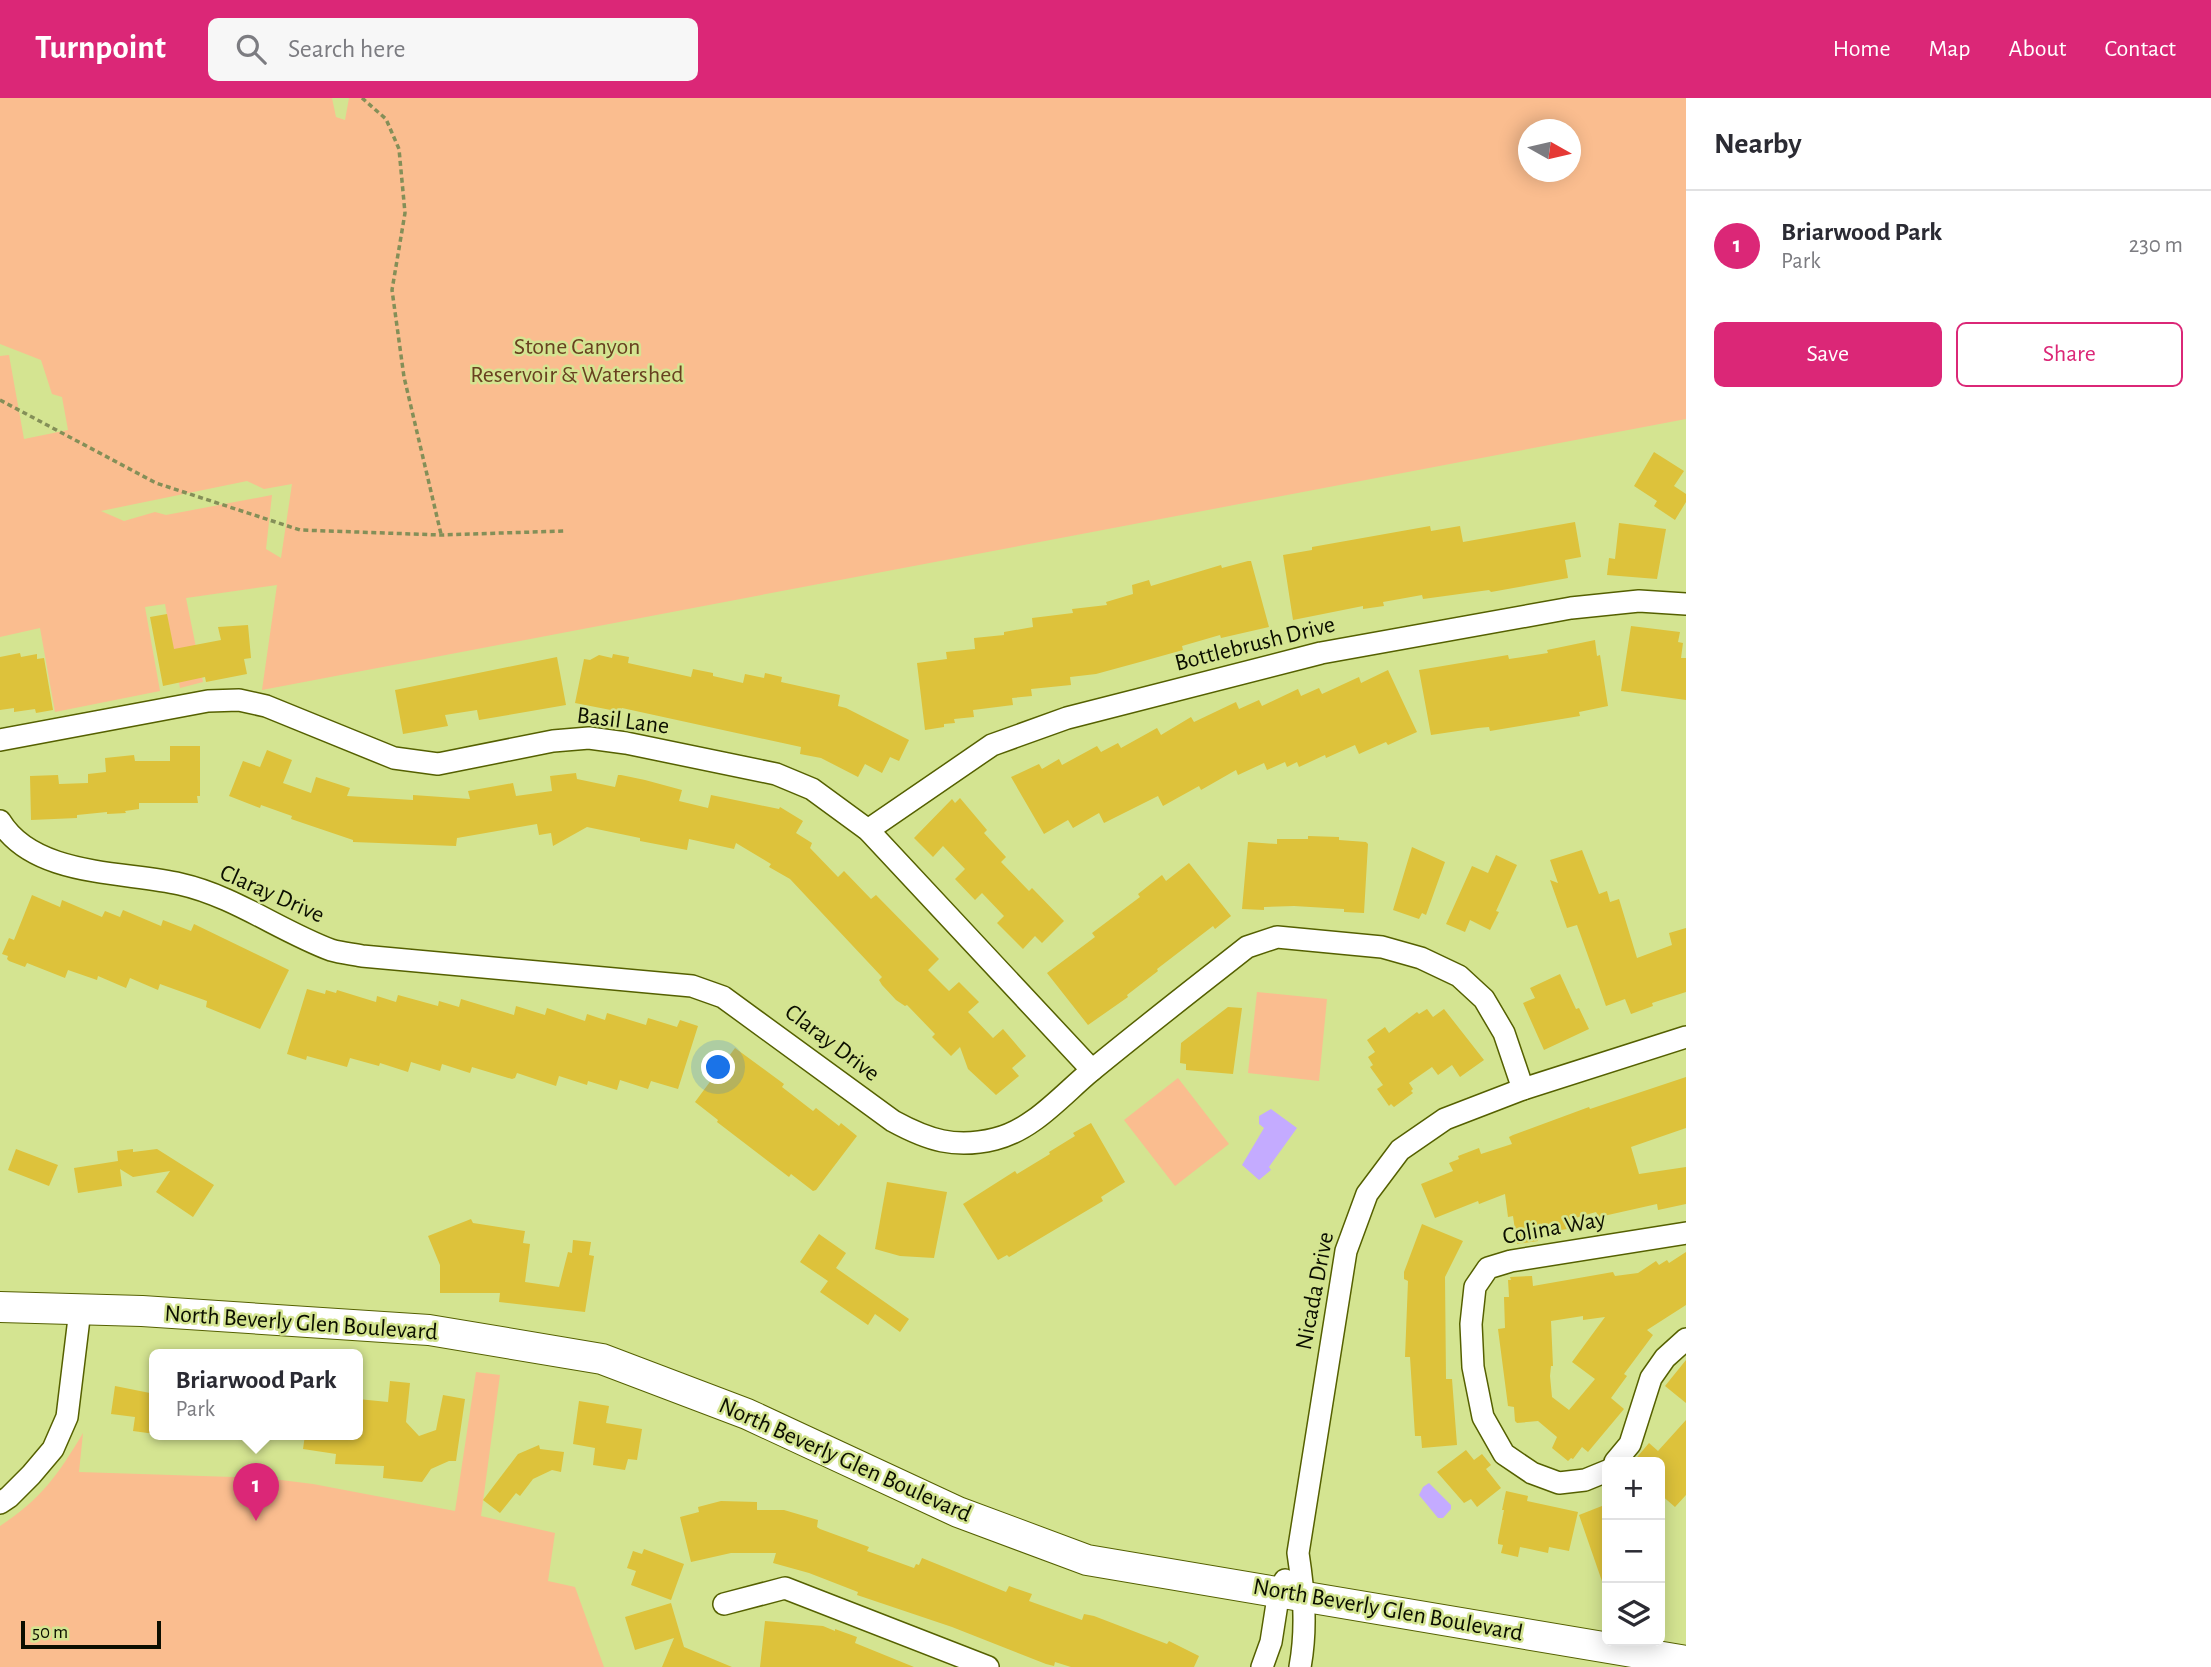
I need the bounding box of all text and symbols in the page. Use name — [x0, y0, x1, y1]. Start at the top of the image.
search box — [208, 18, 698, 81]
icon: search — [232, 30, 270, 68]
text: Turnpoint — [35, 32, 166, 65]
text: Search here — [288, 36, 406, 62]
text: Home — [1833, 37, 1891, 61]
text: Map — [1929, 37, 1971, 61]
text: About — [2009, 37, 2066, 61]
text: Contact — [2104, 37, 2176, 61]
north arrow — [1518, 119, 1581, 182]
text: Nearby — [1714, 129, 1802, 159]
text: Briarwood Park — [1781, 219, 1942, 245]
text: 1 — [1733, 234, 1741, 257]
text: 230 m — [2129, 234, 2183, 257]
text: Park — [1781, 250, 1821, 273]
button: Save — [1714, 322, 1942, 387]
button: Share — [1956, 322, 2183, 387]
park label: Stone Canyon Reservoir & Watershed — [470, 335, 684, 387]
street label: Bottlebrush Drive — [1172, 613, 1338, 675]
street label: Basil Lane — [575, 703, 671, 739]
street label: Claray Drive — [216, 860, 328, 928]
street label: Claray Drive — [780, 1000, 884, 1086]
your location — [701, 1050, 735, 1084]
street label: Colina Way — [1501, 1207, 1607, 1249]
street label: Nicada Drive — [1292, 1230, 1338, 1352]
street label: North Beverly Glen Boulevard — [164, 1301, 438, 1345]
popup — [149, 1349, 363, 1440]
text: Briarwood Park — [175, 1367, 337, 1393]
street label: North Beverly Glen Boulevard — [715, 1393, 975, 1527]
text: Park — [175, 1398, 215, 1421]
map controls — [1602, 1457, 1665, 1646]
button: + — [1602, 1457, 1665, 1520]
pin: 1 — [233, 1463, 279, 1521]
button: − — [1602, 1520, 1665, 1583]
street label: North Beverly Glen Boulevard — [1251, 1574, 1525, 1646]
button: layers — [1602, 1583, 1665, 1646]
scale bar — [21, 1618, 161, 1650]
text: 50 m — [32, 1623, 68, 1642]

